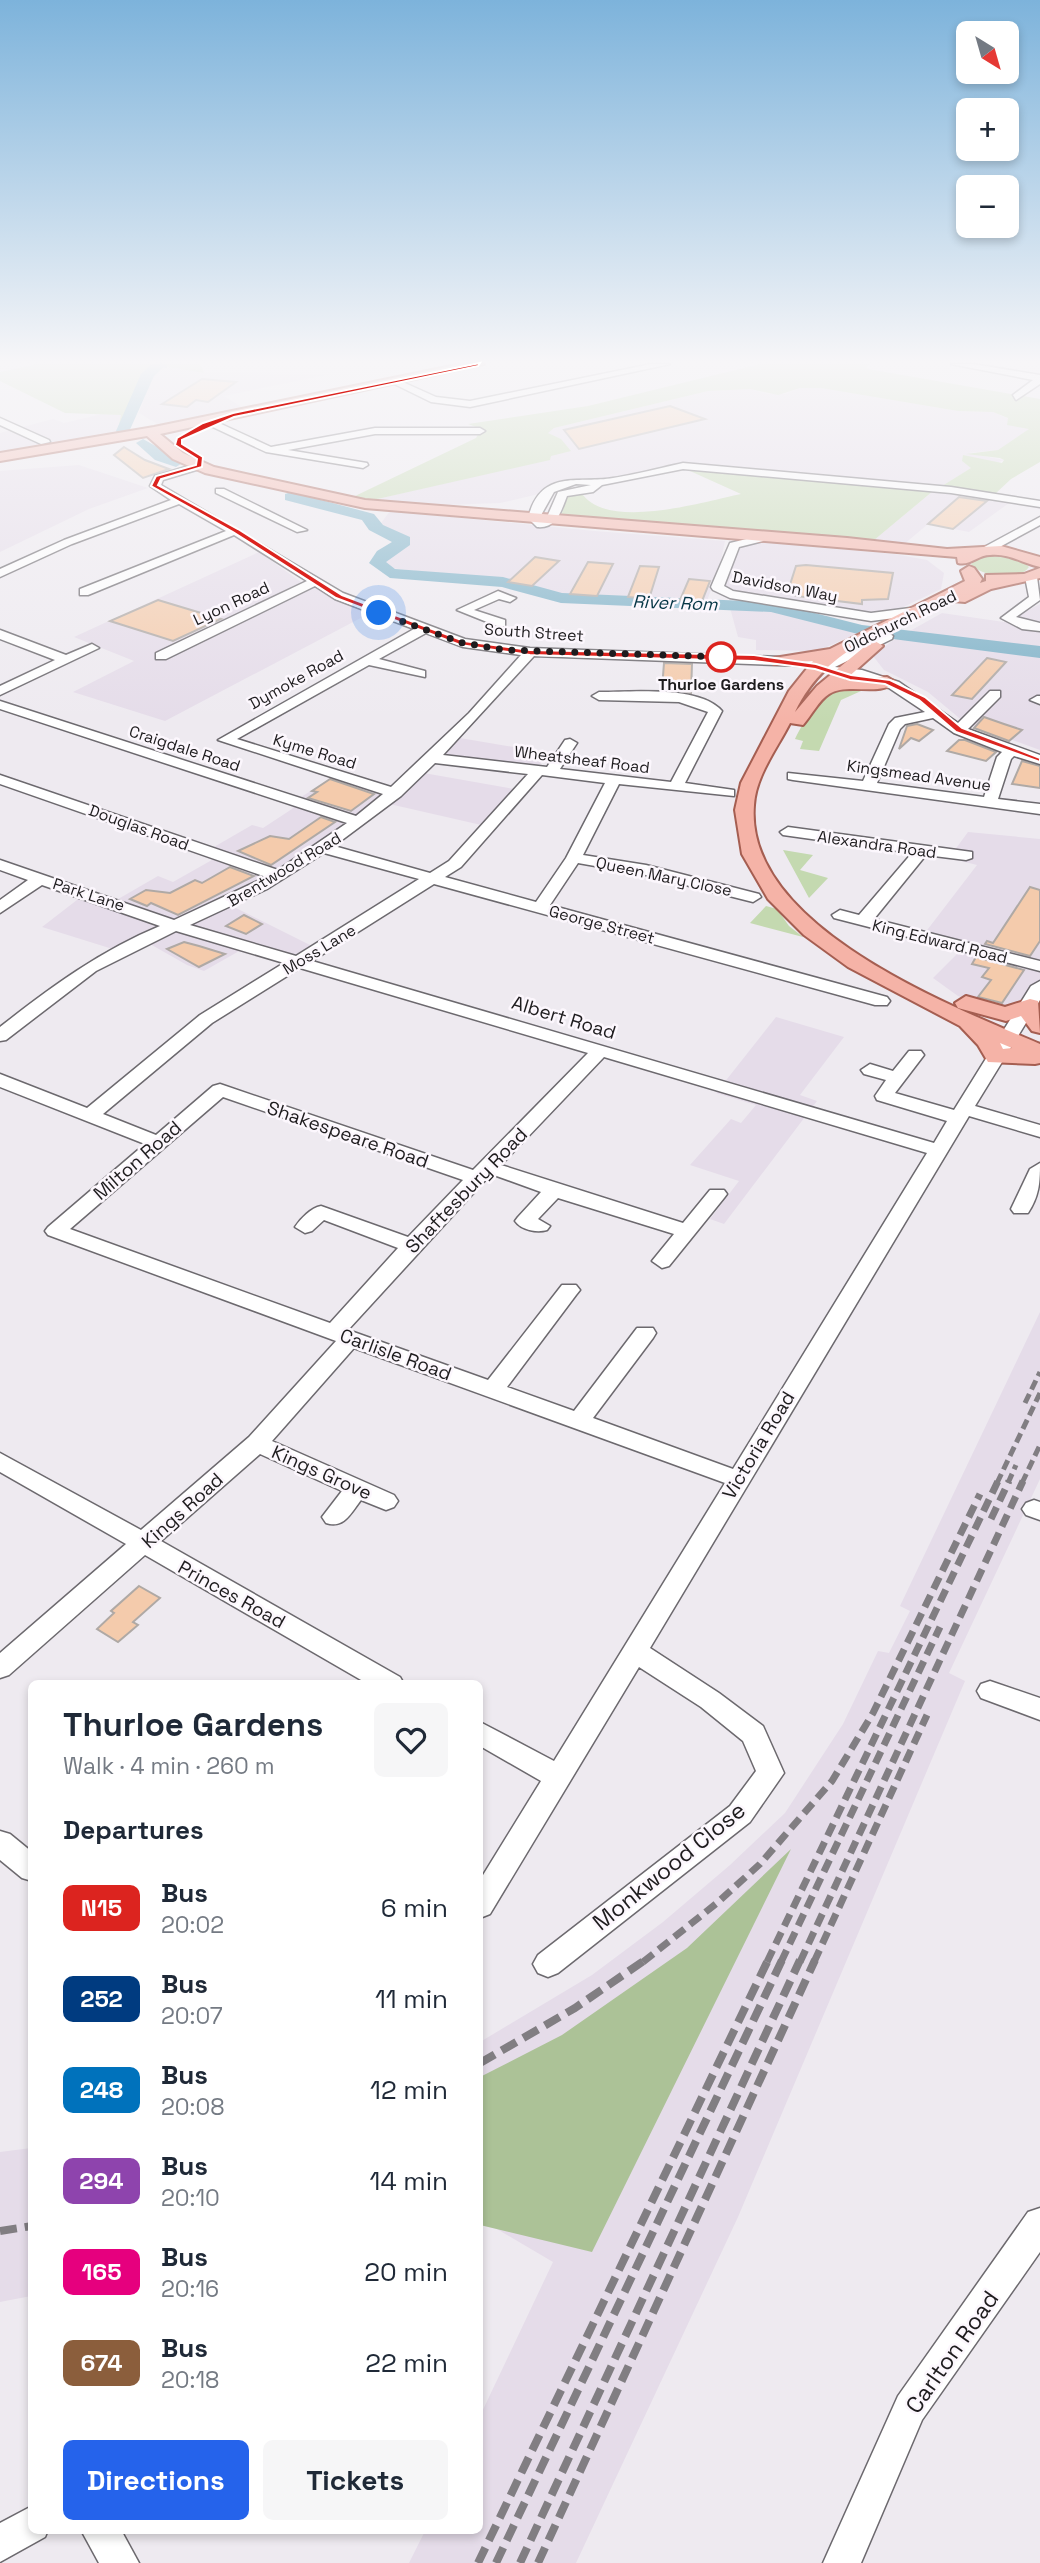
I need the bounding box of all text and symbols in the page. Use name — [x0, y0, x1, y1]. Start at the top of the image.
north arrow — [956, 21, 1018, 84]
map controls — [956, 21, 1019, 238]
button: + — [956, 98, 1019, 161]
button: − — [956, 175, 1019, 238]
street label: Davidson Way — [730, 566, 839, 607]
street label: Lyon Road — [190, 577, 273, 630]
street label: Oldchurch Road — [841, 585, 960, 658]
water label: River Rom — [632, 590, 718, 615]
your location — [361, 595, 396, 630]
street label: South Street — [484, 619, 584, 646]
marker: Thurloe Gardens — [706, 642, 736, 672]
street label: Dymoke Road — [245, 645, 347, 714]
place label: Thurloe Gardens — [658, 674, 784, 695]
street label: Craigdale Road — [127, 721, 243, 776]
street label: Kyme Road — [271, 729, 359, 774]
street label: Wheatsheaf Road — [513, 741, 651, 778]
street label: Kingsmead Avenue — [846, 755, 992, 796]
street label: Douglas Road — [86, 800, 192, 855]
street label: Alexandra Road — [816, 826, 938, 863]
street label: Brentwood Road — [224, 827, 345, 912]
street label: Queen Mary Close — [594, 852, 734, 901]
street label: Park Lane — [50, 873, 128, 916]
street label: George Street — [547, 900, 657, 949]
street label: King Edward Road — [870, 915, 1010, 968]
street label: Moss Lane — [279, 919, 360, 980]
street label: Albert Road — [509, 990, 619, 1045]
street label: Shakespeare Road — [264, 1095, 432, 1174]
street label: Milton Road — [88, 1115, 187, 1206]
street label: Shaftesbury Road — [400, 1122, 533, 1259]
street label: Carlisle Road — [337, 1323, 455, 1386]
street label: Victoria Road — [716, 1387, 801, 1504]
street label: Kings Grove — [268, 1439, 376, 1506]
street label: Kings Road — [136, 1467, 228, 1554]
street label: Princes Road — [174, 1555, 290, 1634]
button: heart — [374, 1703, 448, 1777]
text: Thurloe Gardens — [63, 1704, 323, 1746]
text: Walk · 4 min · 260 m — [63, 1751, 275, 1781]
street label: Monkwood Close — [586, 1795, 752, 1937]
text: Departures — [63, 1813, 204, 1847]
text: Bus — [161, 1876, 208, 1910]
text: 6 min — [381, 1891, 448, 1925]
text: N15 — [81, 1892, 122, 1923]
text: 20:02 — [161, 1910, 224, 1940]
text: Bus — [161, 1967, 208, 2001]
text: 11 min — [375, 1982, 448, 2016]
text: 252 — [80, 1983, 123, 2014]
text: 20:07 — [161, 2001, 223, 2031]
text: Bus — [161, 2058, 208, 2092]
text: 12 min — [370, 2073, 448, 2107]
text: 248 — [80, 2074, 123, 2105]
text: 20:08 — [161, 2092, 225, 2122]
text: Bus — [161, 2149, 208, 2183]
text: 14 min — [370, 2164, 448, 2198]
text: 294 — [79, 2165, 124, 2196]
text: 20:10 — [161, 2183, 220, 2213]
text: Bus — [161, 2240, 208, 2274]
text: 20 min — [364, 2255, 448, 2289]
text: 165 — [81, 2256, 122, 2287]
text: 20:16 — [161, 2274, 219, 2304]
street label: Carlton Road — [899, 2285, 1005, 2419]
text: Bus — [161, 2331, 208, 2365]
text: 22 min — [365, 2346, 448, 2380]
text: 674 — [81, 2347, 122, 2378]
text: 20:18 — [161, 2365, 219, 2395]
button: Directions — [63, 2440, 249, 2520]
button: Tickets — [263, 2440, 448, 2520]

